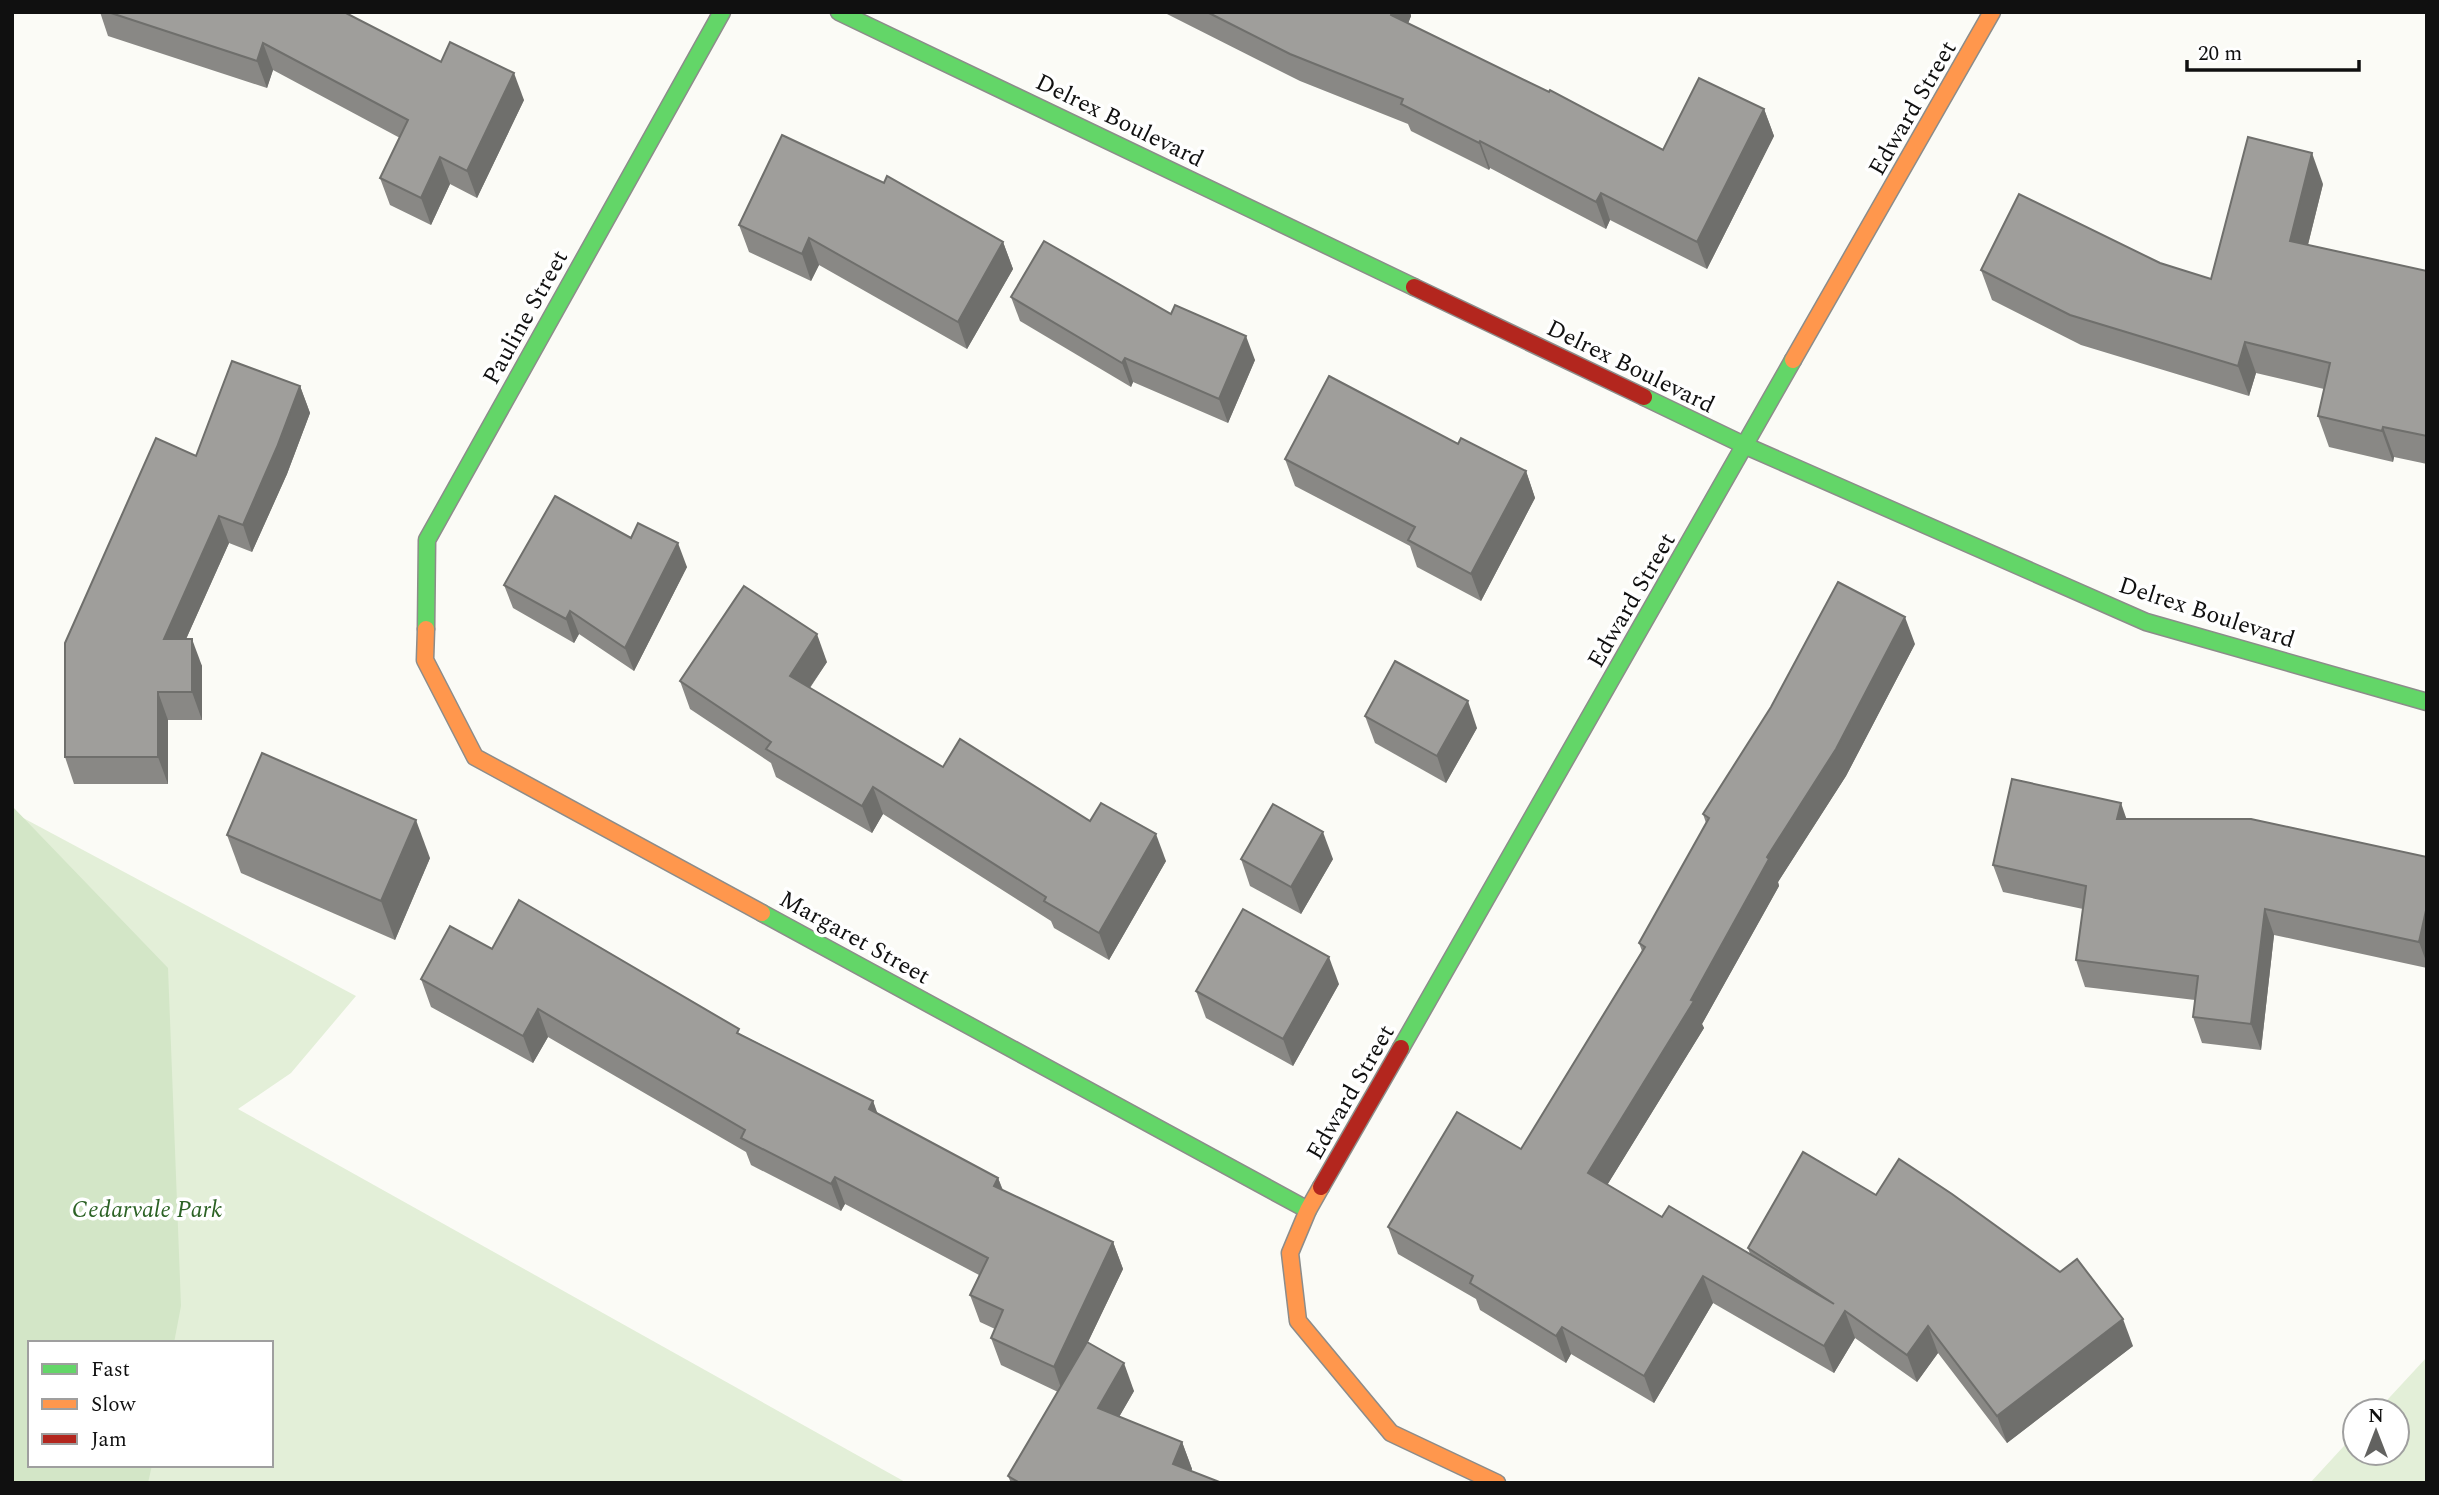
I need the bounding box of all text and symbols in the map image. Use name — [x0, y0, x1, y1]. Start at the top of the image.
scale bar — [2187, 28, 2358, 72]
street label: Edward Street — [1860, 34, 1966, 183]
text: 20 m — [2198, 38, 2242, 70]
street label: Delrex Boulevard — [1029, 65, 1210, 177]
street label: Pauline Street — [474, 244, 578, 391]
street label: Delrex Boulevard — [1540, 311, 1721, 423]
street label: Edward Street — [1579, 526, 1685, 675]
street label: Delrex Boulevard — [2114, 567, 2299, 658]
street label: Margaret Street — [773, 882, 936, 994]
street label: Edward Street — [1298, 1018, 1404, 1167]
park label: Cedarvale Park — [72, 1192, 222, 1228]
legend — [28, 1341, 273, 1467]
text: Fast — [91, 1354, 130, 1386]
text: Slow — [91, 1389, 137, 1421]
north arrow — [2341, 1397, 2411, 1467]
text: N — [2368, 1402, 2384, 1431]
text: Jam — [91, 1424, 127, 1456]

